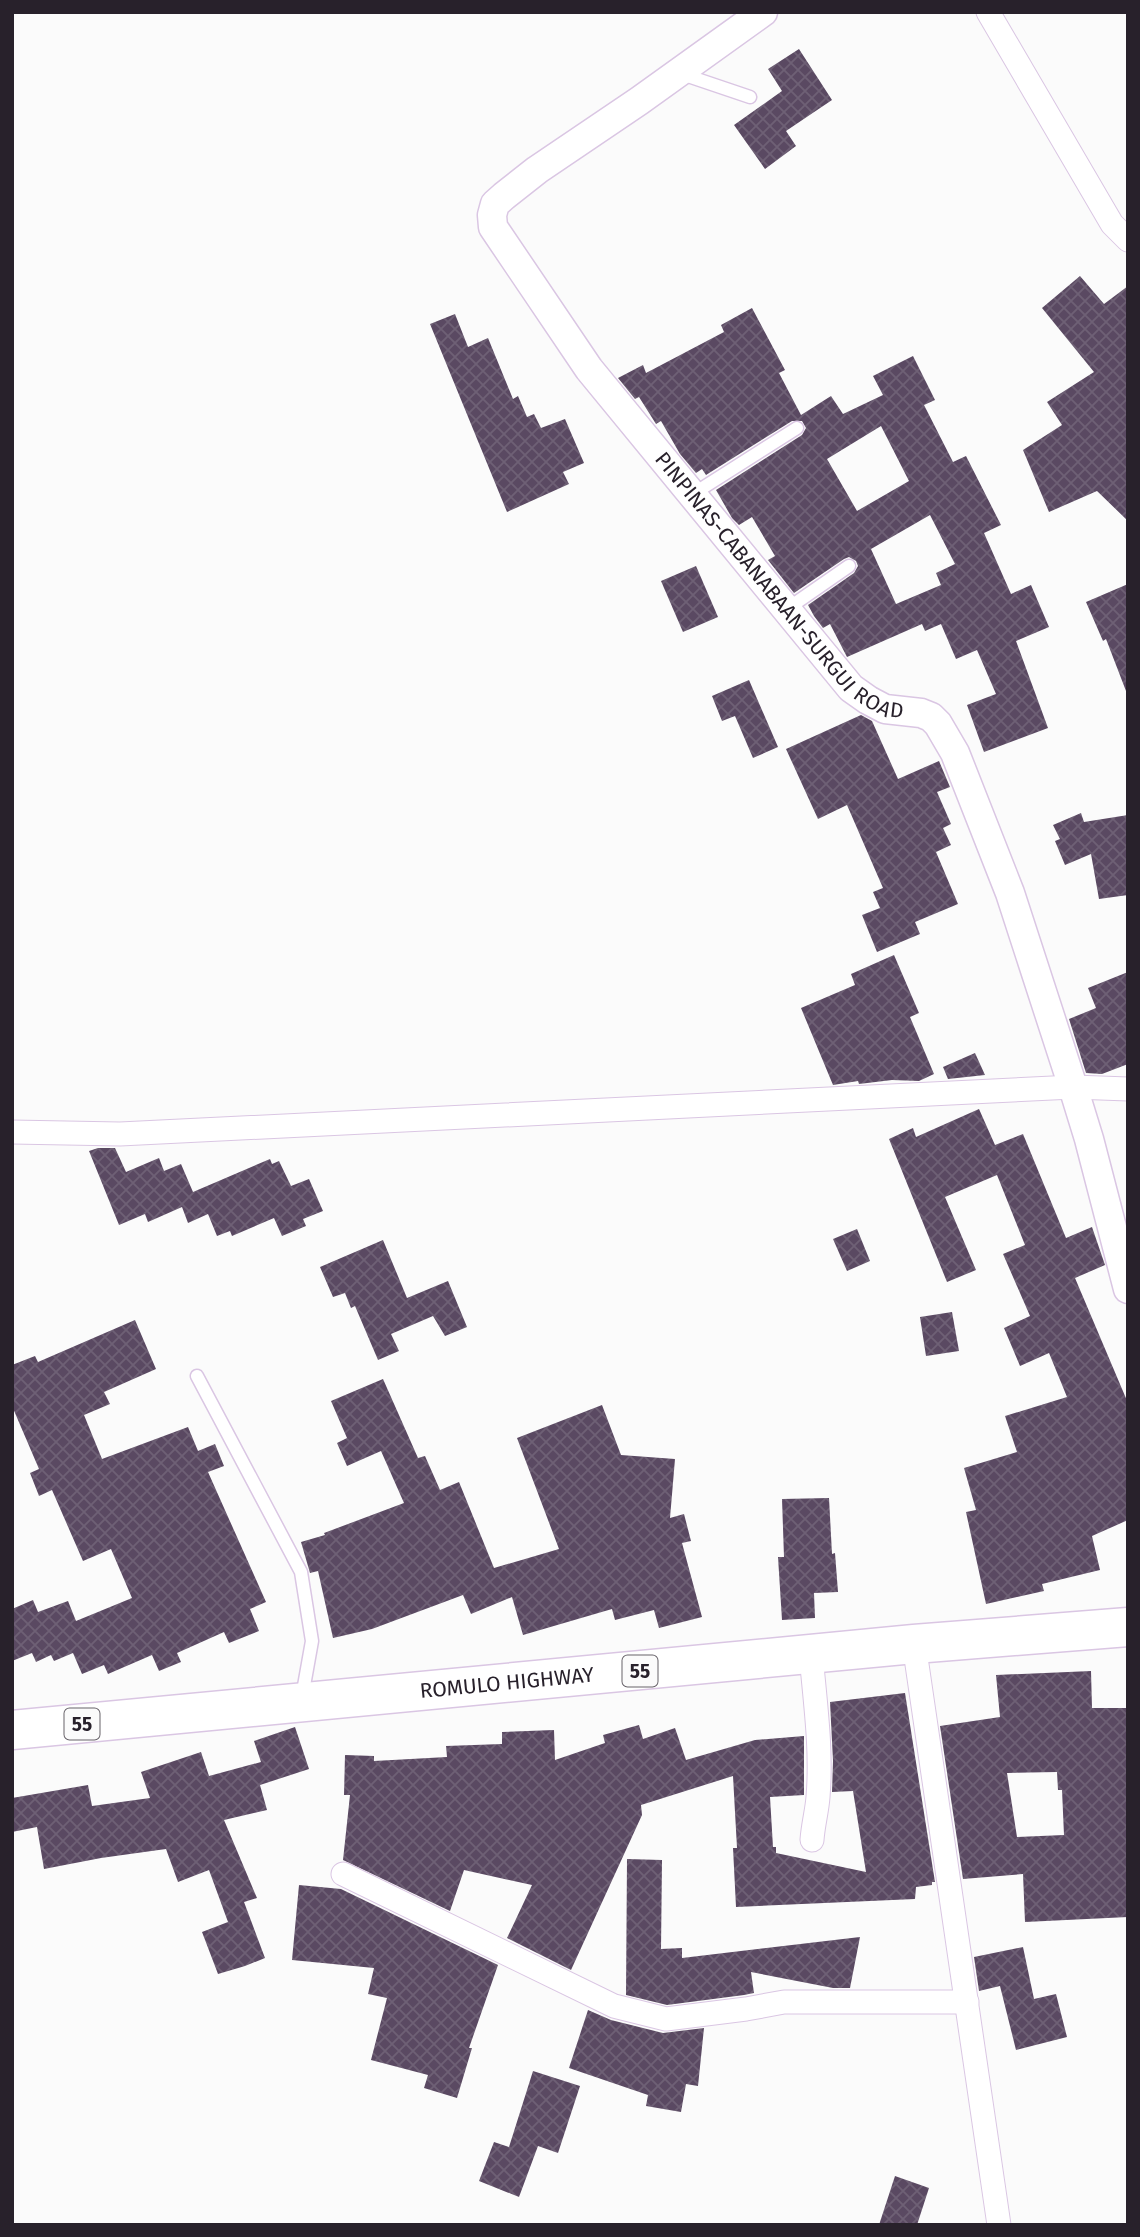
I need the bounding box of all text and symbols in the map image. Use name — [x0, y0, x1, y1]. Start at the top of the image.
street label: PINPINAS-CABANABAAN-SURGUI ROAD — [649, 447, 905, 724]
road number: 55 — [622, 1656, 658, 1686]
street label: ROMULO HIGHWAY — [419, 1662, 595, 1704]
road number: 55 — [64, 1708, 100, 1740]

